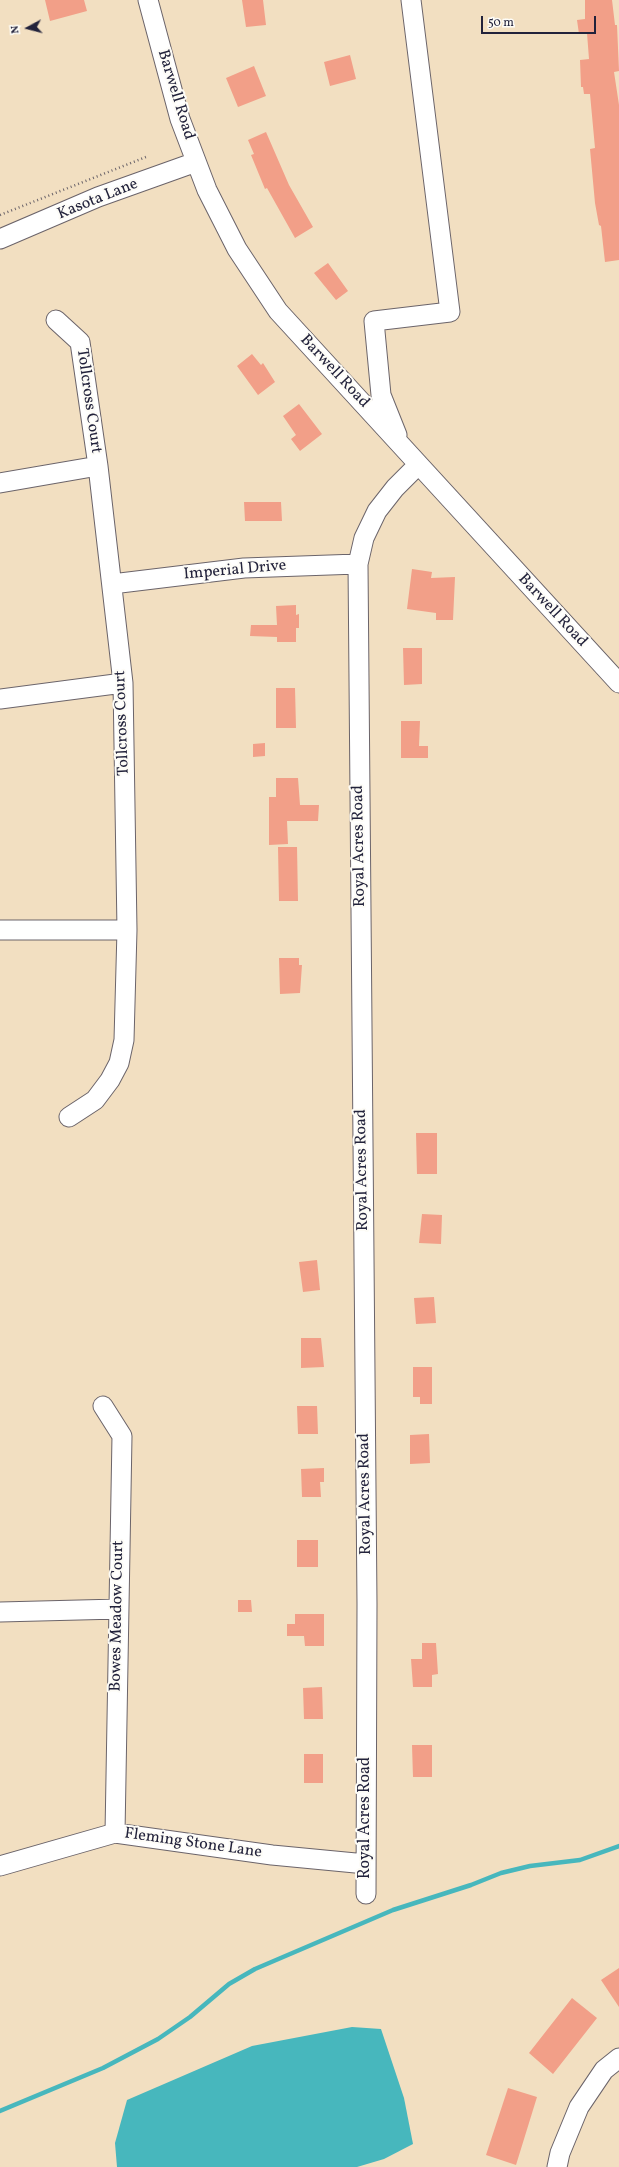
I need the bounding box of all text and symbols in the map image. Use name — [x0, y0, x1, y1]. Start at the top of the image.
north arrow — [8, 8, 48, 48]
scale bar — [483, 8, 598, 34]
text: 50 m — [488, 15, 514, 31]
text: N — [8, 25, 24, 34]
street label: Barwell Road — [152, 48, 198, 142]
street label: Kasota Lane — [55, 175, 141, 225]
street label: Barwell Road — [295, 331, 373, 413]
street label: Tollcross Court — [71, 347, 105, 455]
street label: Imperial Drive — [183, 557, 287, 585]
street label: Barwell Road — [513, 570, 591, 652]
street label: Tollcross Court — [112, 670, 134, 776]
street label: Royal Acres Road — [349, 785, 371, 907]
street label: Royal Acres Road — [352, 1109, 374, 1231]
street label: Royal Acres Road — [355, 1433, 377, 1555]
street label: Bowes Meadow Court — [107, 1540, 129, 1692]
street label: Royal Acres Road — [356, 1757, 376, 1879]
street label: Fleming Stone Lane — [123, 1825, 263, 1863]

